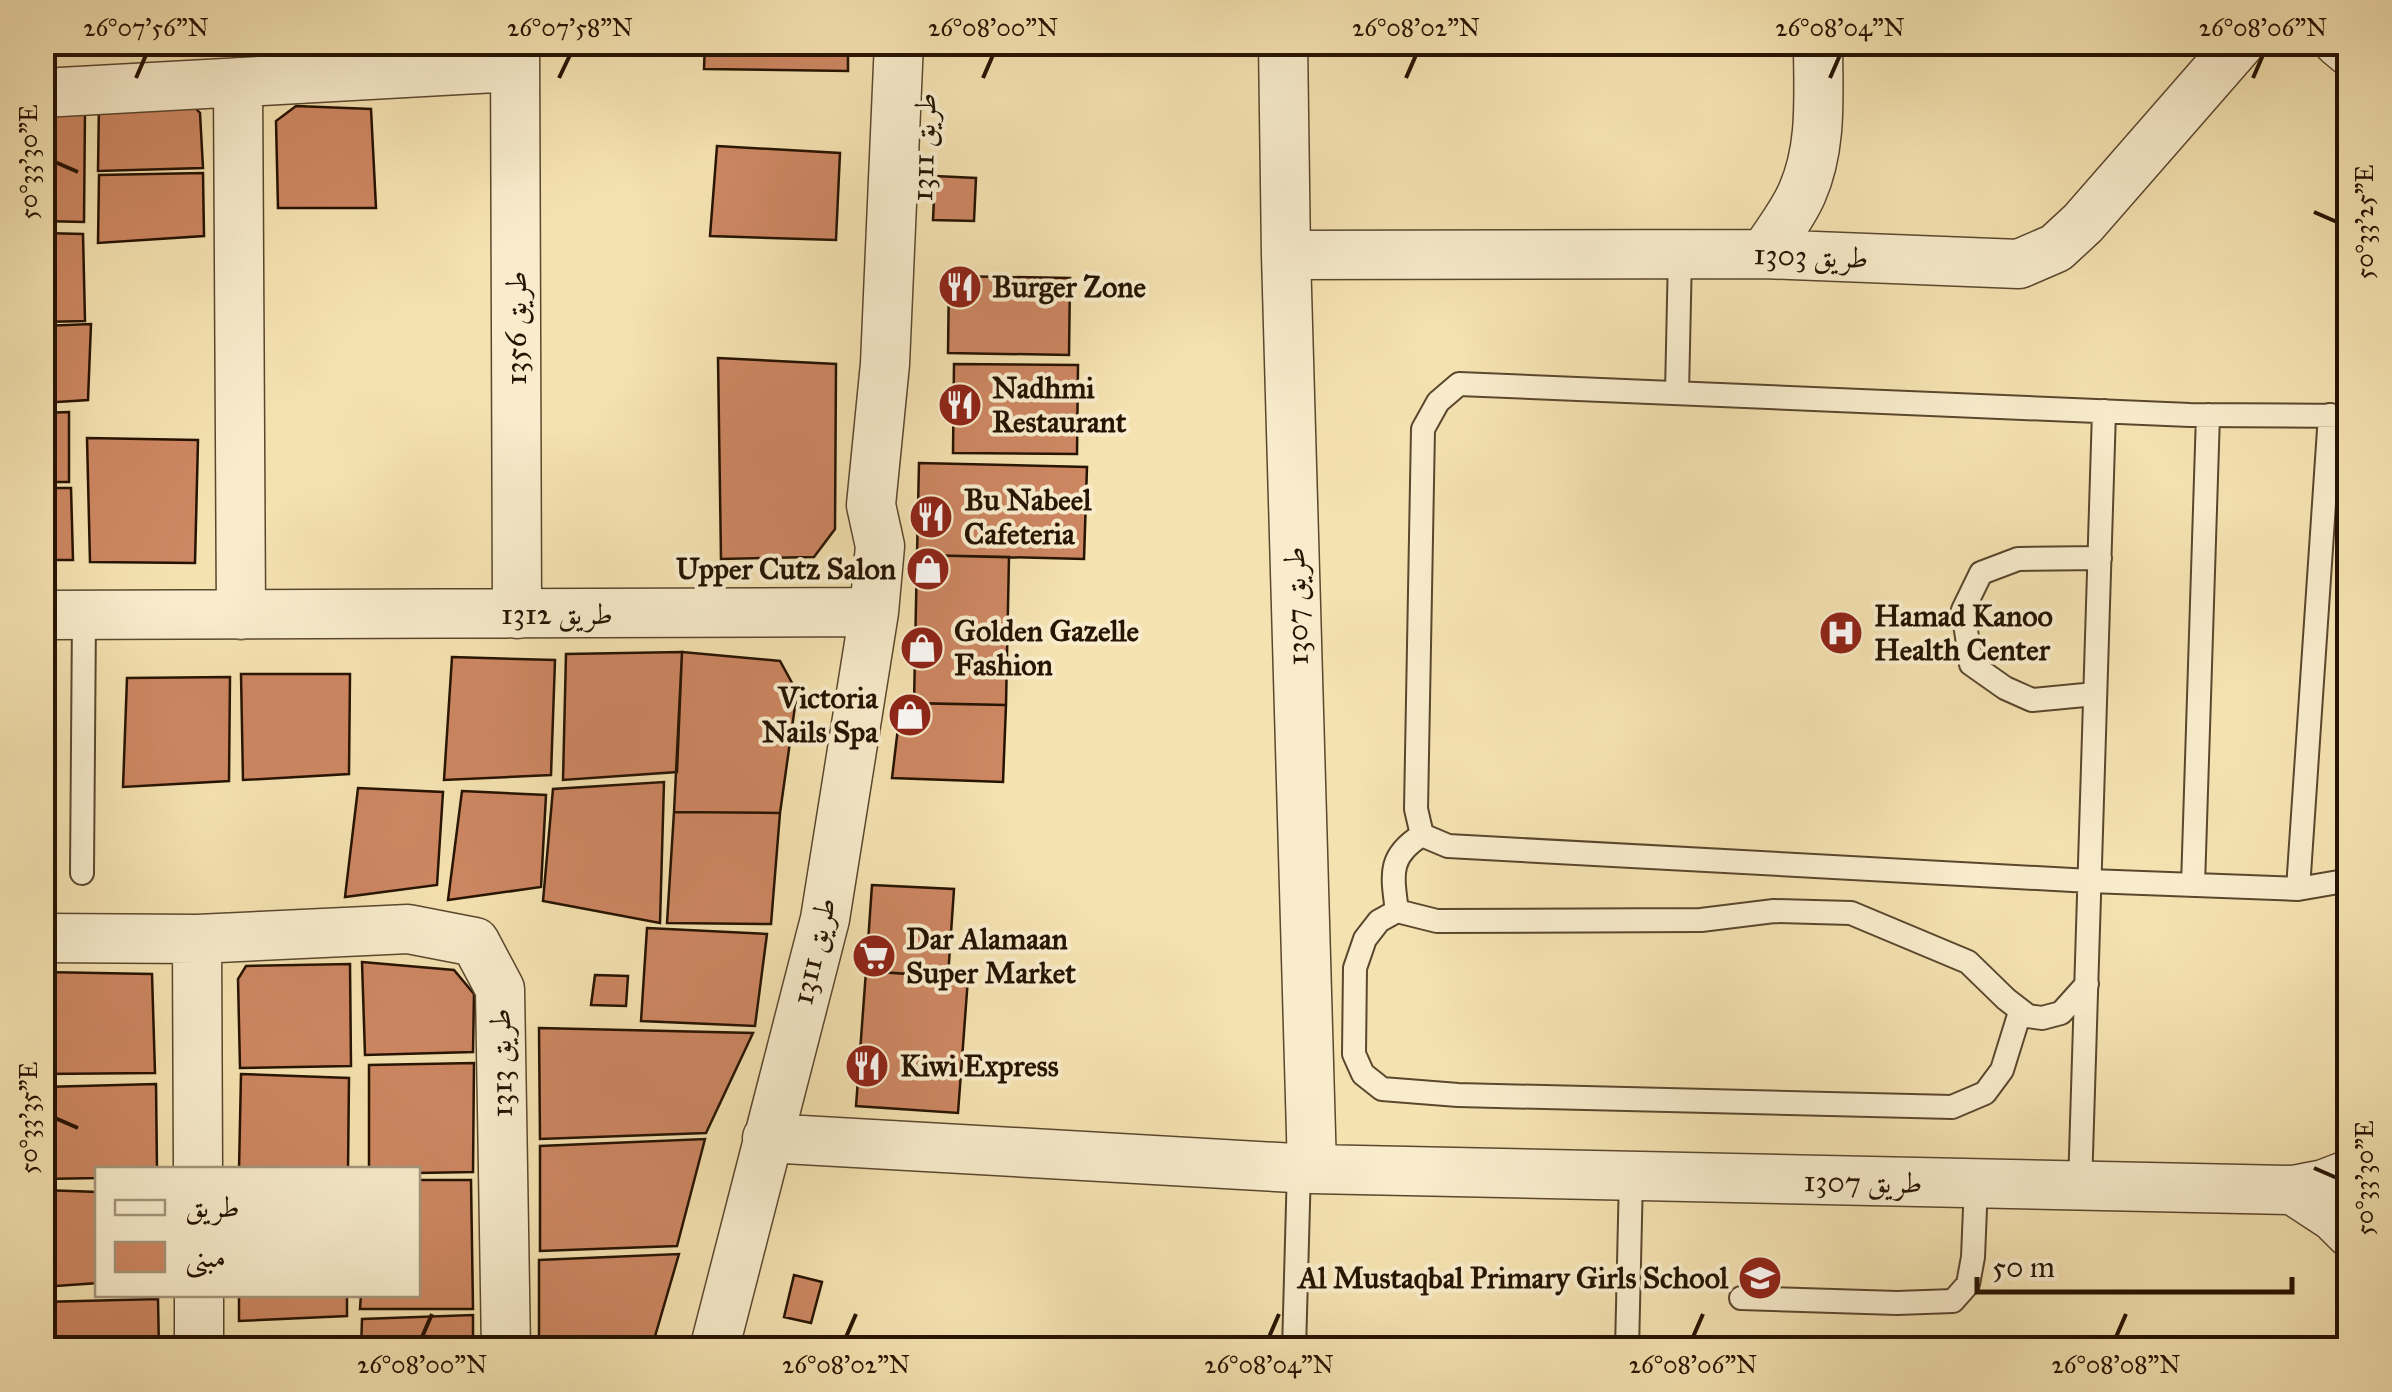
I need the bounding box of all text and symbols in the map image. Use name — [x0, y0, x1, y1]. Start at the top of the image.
text: 26°07'56"N — [83, 12, 209, 43]
text: 26°07'58"N — [507, 12, 633, 43]
text: 26°08'00"N — [928, 12, 1058, 43]
text: 26°08'02"N — [1352, 12, 1480, 43]
text: 26°08'04"N — [1775, 12, 1905, 43]
text: 26°08'06"N — [2199, 12, 2327, 43]
street label: طريق 1311 — [904, 92, 945, 202]
text: 50°33'30"E — [13, 104, 44, 220]
text: 50°33'25"E — [2349, 165, 2380, 279]
street label: طريق 1303 — [1753, 236, 1869, 277]
restaurant icon: Burger Zone — [937, 264, 983, 310]
place label: Burger Zone — [992, 269, 1147, 305]
street label: طريق 1356 — [498, 271, 535, 385]
place label: Nadhmi Restaurant — [992, 370, 1127, 440]
restaurant icon: Nadhmi Restaurant — [937, 382, 983, 428]
place label: Bu Nabeel Cafeteria — [964, 482, 1092, 552]
restaurant icon: Bu Nabeel Cafeteria — [908, 494, 954, 540]
shop icon: Upper Cutz Salon — [905, 546, 951, 592]
street label: طريق 1307 — [1276, 546, 1317, 666]
place label: Upper Cutz Salon — [676, 551, 897, 587]
street label: طريق 1312 — [501, 596, 613, 633]
place label: Hamad Kanoo Health Center — [1874, 598, 2053, 668]
hospital icon: Hamad Kanoo Health Center — [1818, 610, 1864, 656]
place label: Golden Gazelle Fashion — [954, 613, 1140, 683]
shop icon: Golden Gazelle Fashion — [899, 625, 945, 671]
place label: Victoria Nails Spa — [762, 680, 879, 750]
shop icon: Victoria Nails Spa — [887, 692, 933, 738]
street label: طريق 1311 — [784, 894, 845, 1008]
place label: Dar Alamaan Super Market — [906, 921, 1076, 991]
supermarket icon: Dar Alamaan Super Market — [851, 933, 897, 979]
street label: طريق 1313 — [482, 1008, 521, 1118]
restaurant icon: Kiwi Express — [844, 1043, 890, 1089]
place label: Kiwi Express — [900, 1048, 1059, 1084]
text: 50°33'35"E — [13, 1062, 44, 1174]
text: 50°33'30"E — [2349, 1120, 2380, 1236]
street label: طريق 1307 — [1803, 1163, 1923, 1202]
legend — [95, 1167, 420, 1297]
text: طريق — [185, 1189, 240, 1226]
scale bar — [1977, 1232, 2292, 1294]
text: مبنى — [185, 1239, 226, 1279]
text: 50 m — [1992, 1249, 2055, 1285]
school or university icon: Al Mustaqbal Primary Girls School — [1737, 1255, 1783, 1301]
place label: Al Mustaqbal Primary Girls School — [1296, 1260, 1729, 1296]
text: 26°08'00"N — [357, 1349, 487, 1380]
text: 26°08'02"N — [782, 1349, 910, 1380]
text: 26°08'04"N — [1204, 1349, 1334, 1380]
text: 26°08'06"N — [1629, 1349, 1757, 1380]
text: 26°08'08"N — [2052, 1349, 2180, 1380]

